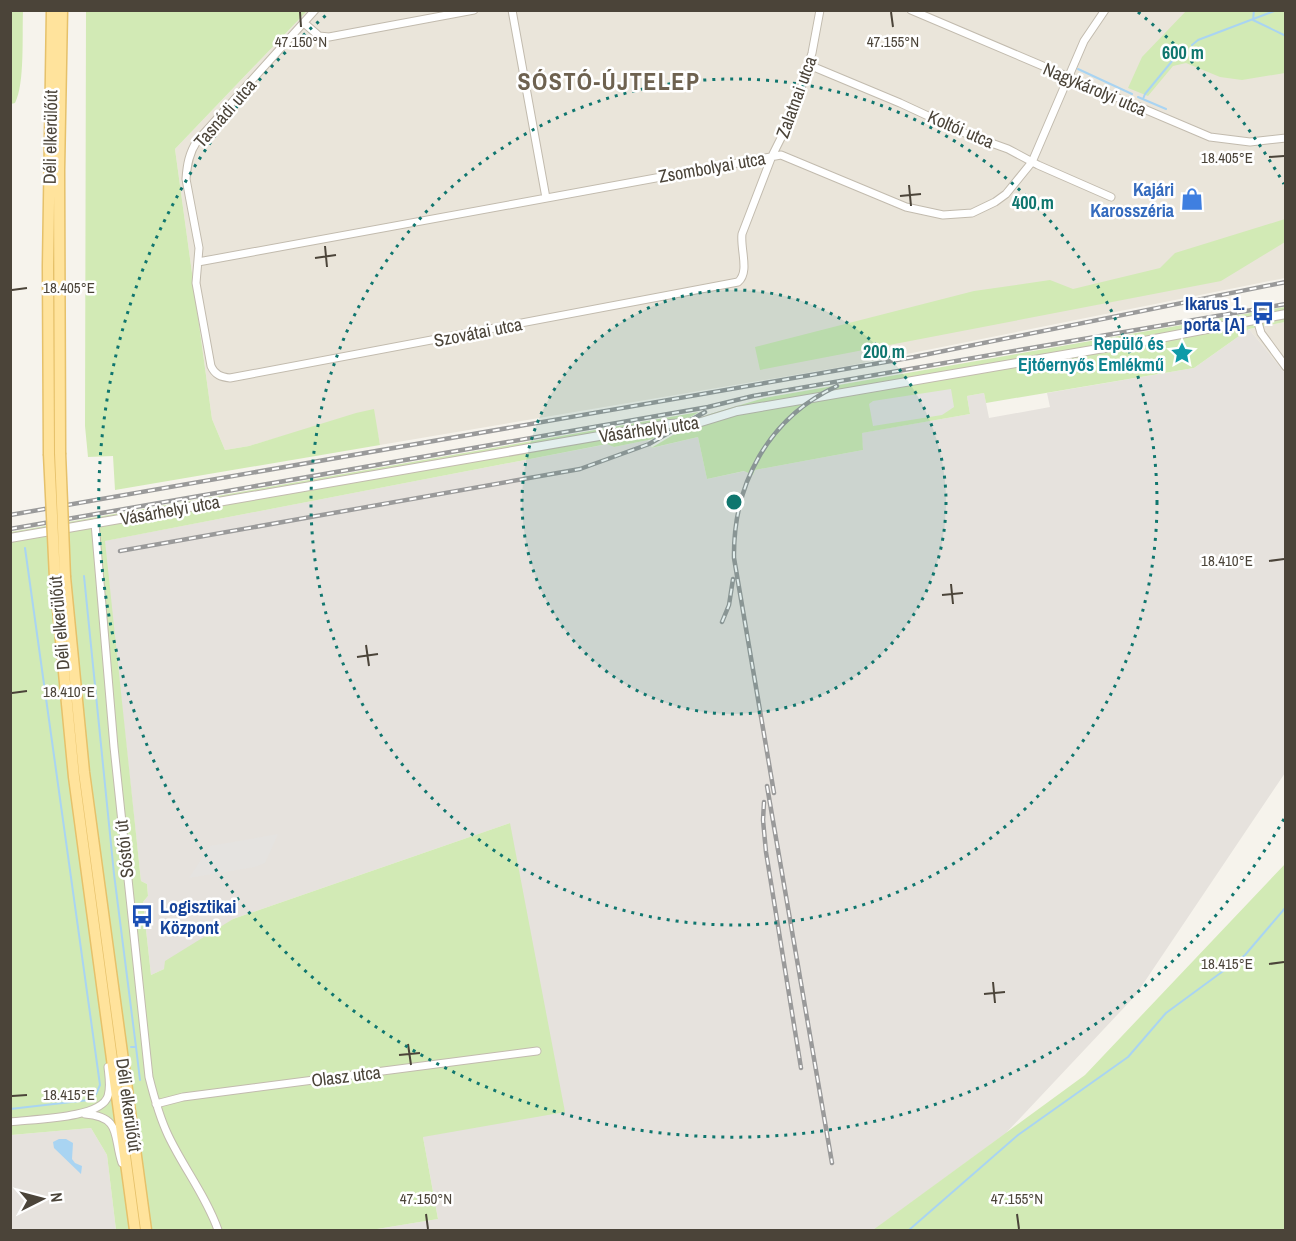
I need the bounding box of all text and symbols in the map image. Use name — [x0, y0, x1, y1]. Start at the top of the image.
text: 47.150°N — [275, 31, 327, 52]
text: 47.155°N — [867, 31, 919, 52]
text: 600 m — [1162, 40, 1204, 65]
street label: Zalatnai utca — [770, 53, 822, 141]
street label: Nagykárolyi utca — [1040, 56, 1150, 122]
district label: SÓSTÓ-ÚJTELEP — [517, 65, 701, 97]
street label: Tasnádi utca — [188, 73, 262, 153]
street label: Déli elkerülőút — [37, 90, 63, 184]
street label: Koltói utca — [924, 104, 998, 154]
street label: Zsombolyai utca — [657, 145, 767, 189]
text: 18.405°E — [1201, 147, 1253, 168]
place label: Kajári Karosszéria — [1090, 177, 1175, 223]
shop icon: Kajári Karosszéria — [1179, 186, 1205, 212]
text: 400 m — [1012, 190, 1054, 215]
text: 18.405°E — [43, 277, 95, 298]
place label: Ikarus 1. porta [A] — [1184, 291, 1245, 337]
bus stop icon: Ikarus 1. porta [A] — [1250, 300, 1276, 326]
street label: Szovátai utca — [432, 311, 524, 353]
place label: Repülő és Ejtőernyős Emlékmű — [1018, 331, 1164, 377]
text: 200 m — [863, 339, 905, 364]
place icon: Repülő és Ejtőernyős Emlékmű — [1169, 340, 1195, 366]
street label: Vásárhelyi utca — [597, 410, 701, 448]
street label: Vásárhelyi utca — [118, 489, 222, 531]
centre of rings — [724, 492, 744, 512]
text: 18.410°E — [1201, 550, 1253, 571]
street label: Déli elkerülőút — [42, 575, 76, 671]
text: 18.410°E — [43, 681, 95, 702]
street label: Sóstói út — [109, 819, 139, 879]
place label: Logisztikai Központ — [160, 894, 236, 940]
bus stop icon: Logisztikai Központ — [129, 903, 155, 929]
text: 18.415°E — [1201, 953, 1253, 974]
street label: Déli elkerülőút — [110, 1057, 148, 1153]
street label: Olasz utca — [310, 1059, 382, 1093]
text: 18.415°E — [43, 1084, 95, 1105]
north arrow — [12, 1169, 72, 1229]
text: 47.150°N — [400, 1188, 452, 1209]
text: 47.155°N — [991, 1188, 1043, 1209]
text: N — [45, 1192, 68, 1203]

